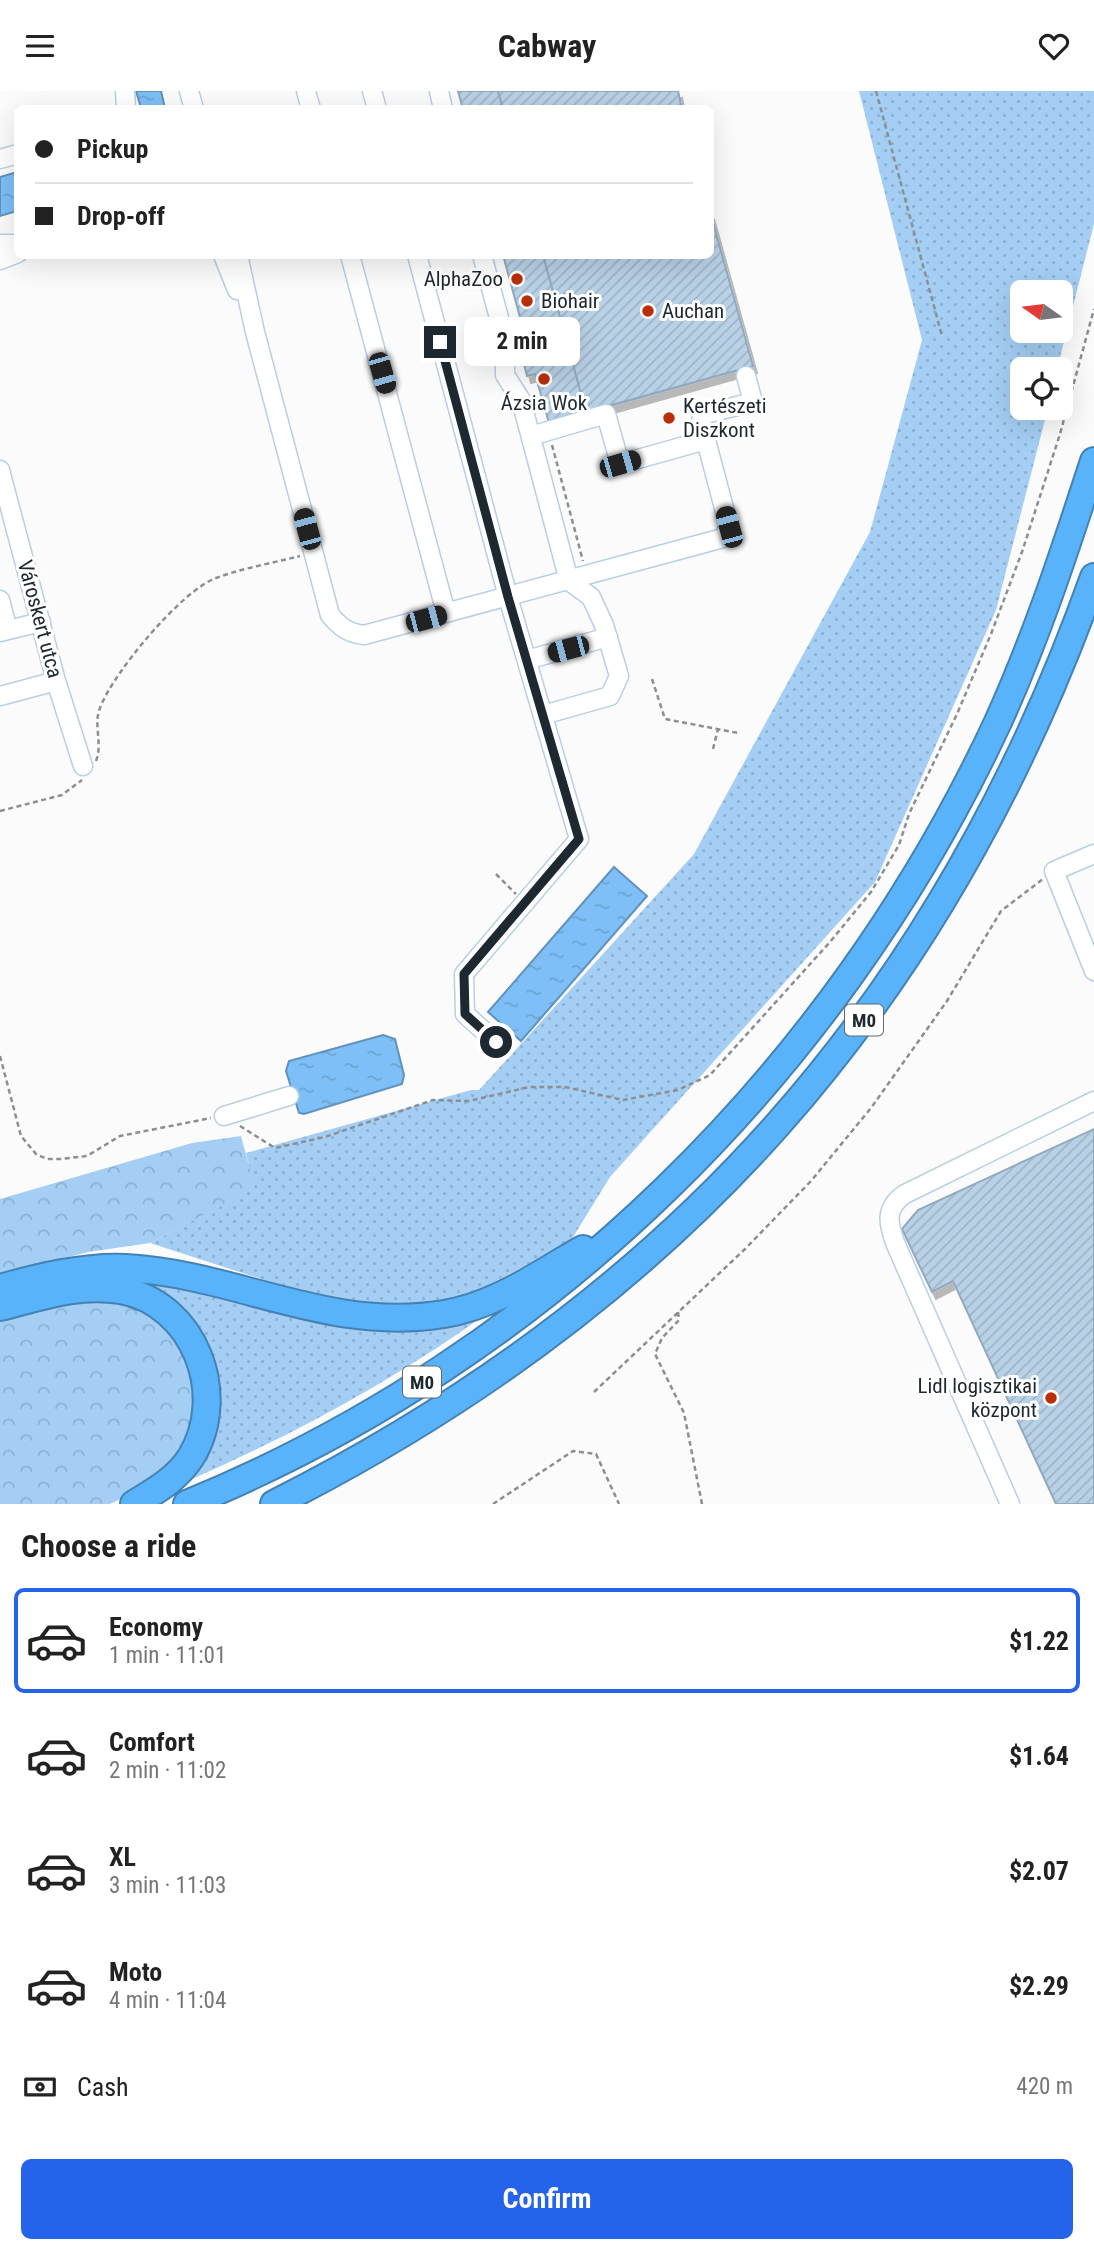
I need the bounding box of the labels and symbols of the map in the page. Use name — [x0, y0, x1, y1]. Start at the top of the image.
place label: AlphaZoo — [424, 267, 503, 291]
marker: AlphaZoo — [509, 271, 525, 287]
north arrow — [1010, 280, 1073, 343]
place label: Biohair — [541, 289, 599, 313]
marker: Biohair — [519, 293, 535, 309]
place label: Auchan — [662, 299, 724, 323]
marker: Auchan — [640, 303, 656, 319]
callout: 2 min — [464, 317, 580, 367]
route end — [424, 326, 456, 358]
car — [367, 350, 398, 396]
marker: Ázsia Wok — [536, 371, 552, 387]
place label: Ázsia Wok — [501, 391, 588, 415]
place label: Kertészeti Diszkont — [683, 394, 767, 442]
marker: Kertészeti Diszkont — [661, 410, 677, 426]
car — [597, 448, 644, 480]
car — [714, 504, 745, 550]
car — [292, 506, 323, 552]
street label: Városkert utca — [13, 558, 67, 680]
car — [403, 603, 450, 635]
car — [545, 633, 592, 665]
road number: M0 — [845, 1005, 883, 1036]
route start — [480, 1026, 512, 1058]
road number: M0 — [403, 1366, 441, 1397]
place label: Lidl logisztikai központ — [917, 1374, 1037, 1422]
marker: Lidl logisztikai központ — [1043, 1390, 1059, 1406]

